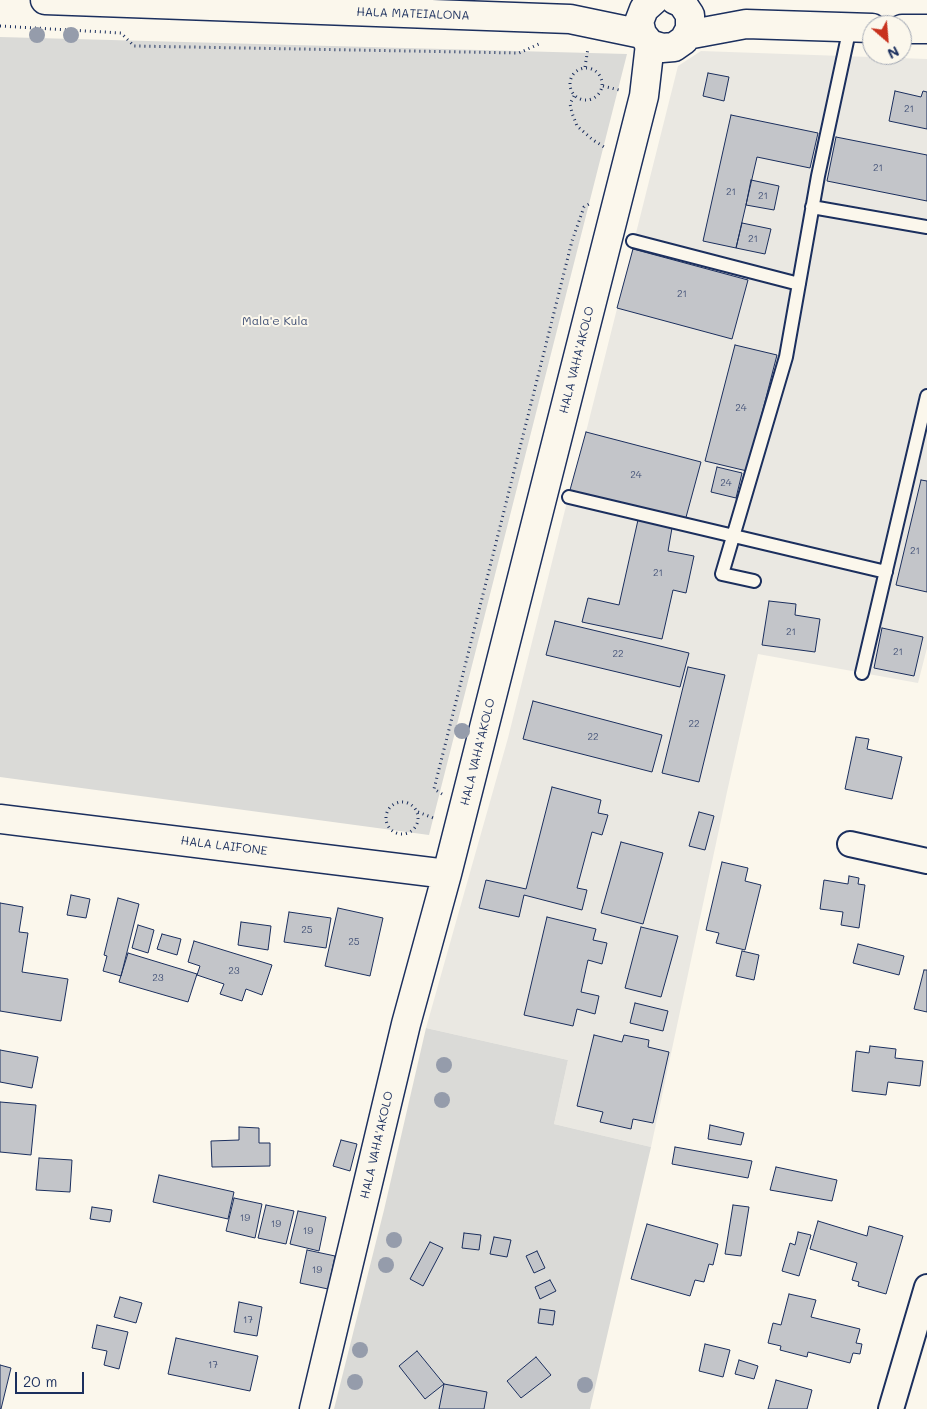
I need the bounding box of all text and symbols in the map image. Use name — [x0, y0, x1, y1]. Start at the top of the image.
street label: HALA MATEIALONA — [356, 5, 470, 23]
north arrow — [862, 15, 912, 65]
text: N — [885, 42, 903, 64]
house number: 21 — [904, 103, 914, 115]
house number: 21 — [873, 162, 883, 174]
house number: 21 — [726, 186, 736, 198]
house number: 21 — [758, 190, 768, 202]
house number: 21 — [748, 233, 758, 245]
house number: 21 — [677, 288, 687, 300]
street label: HALA VAHA'AKOLO — [557, 305, 597, 415]
park label: Mala'e Kula — [242, 314, 308, 328]
house number: 24 — [735, 402, 747, 414]
house number: 24 — [630, 469, 642, 481]
house number: 24 — [720, 477, 732, 489]
house number: 21 — [910, 545, 920, 557]
house number: 21 — [653, 567, 663, 579]
house number: 21 — [786, 626, 796, 638]
house number: 21 — [893, 646, 903, 658]
house number: 22 — [612, 648, 624, 660]
street label: HALA VAHA'AKOLO — [458, 697, 498, 807]
house number: 22 — [688, 718, 700, 730]
house number: 22 — [587, 731, 599, 743]
street label: HALA LAIFONE — [180, 834, 268, 858]
house number: 25 — [301, 924, 313, 936]
house number: 25 — [348, 936, 360, 948]
house number: 23 — [228, 965, 240, 977]
house number: 23 — [152, 972, 164, 984]
street label: HALA VAHA'AKOLO — [358, 1090, 396, 1200]
house number: 19 — [240, 1212, 250, 1224]
house number: 19 — [271, 1218, 281, 1230]
house number: 19 — [303, 1225, 313, 1237]
house number: 19 — [312, 1264, 322, 1276]
house number: 17 — [243, 1314, 253, 1326]
house number: 17 — [208, 1359, 218, 1371]
scale bar — [18, 1362, 86, 1394]
text: 20 m — [23, 1371, 57, 1391]

